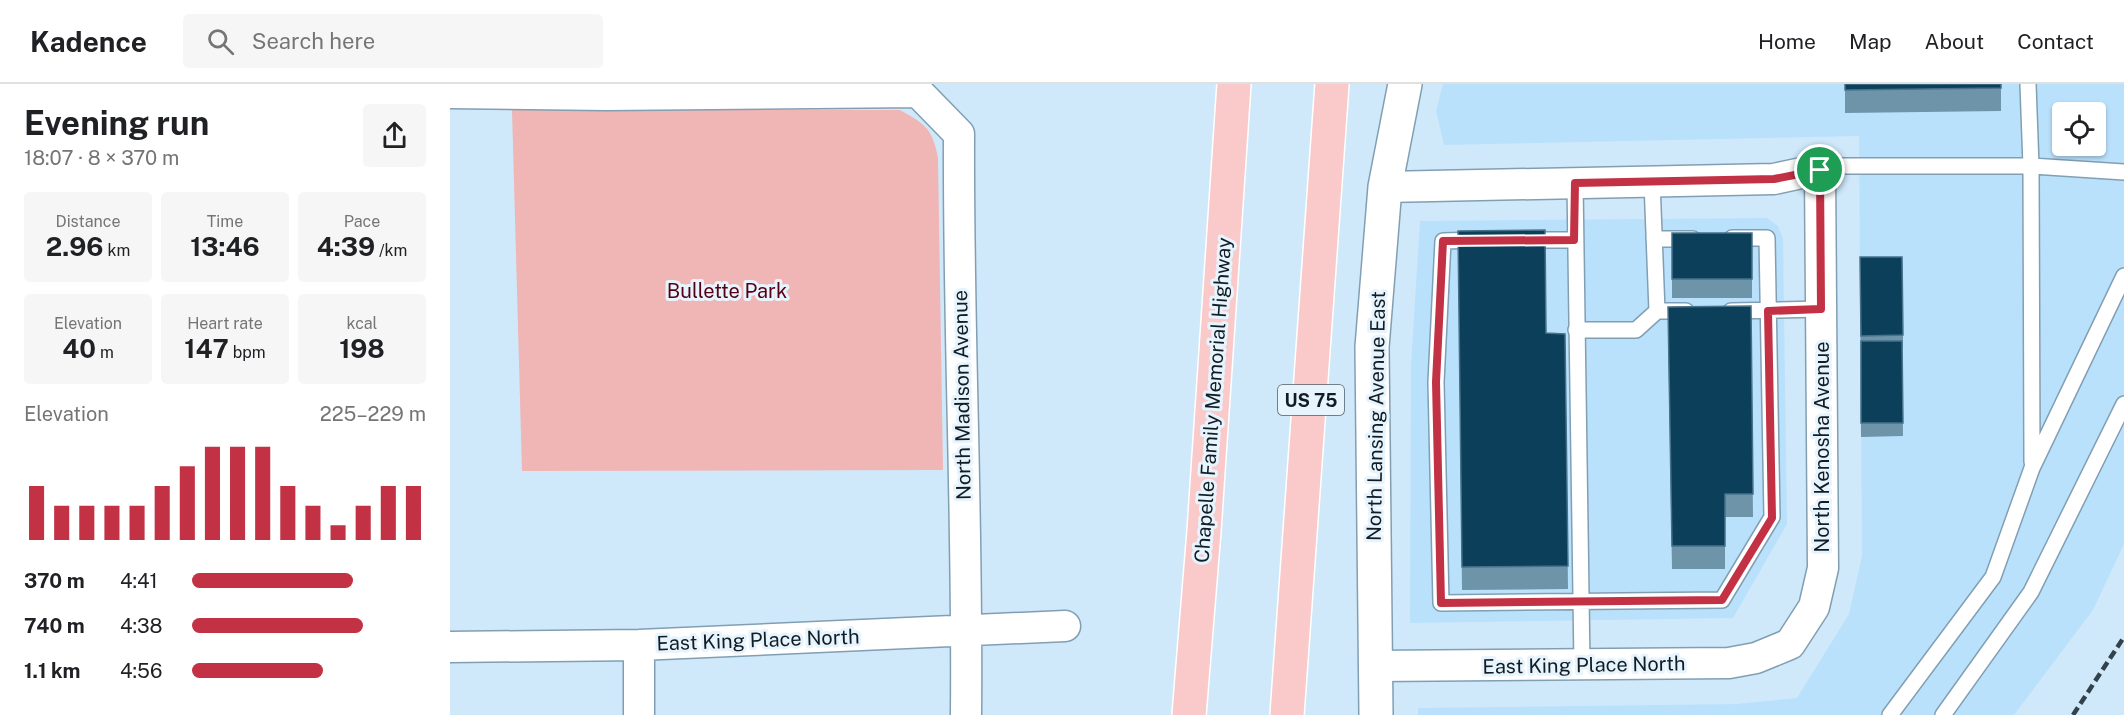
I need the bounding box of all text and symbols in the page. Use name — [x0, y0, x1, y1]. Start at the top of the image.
search box — [183, 14, 603, 68]
text: Kadence — [30, 25, 147, 58]
icon: search — [204, 25, 237, 58]
text: Search here — [252, 28, 375, 54]
text: Home — [1758, 29, 1816, 54]
text: Map — [1849, 29, 1892, 54]
text: About — [1925, 29, 1984, 54]
text: Contact — [2017, 29, 2094, 54]
map controls — [2052, 102, 2106, 156]
button: locate — [2052, 102, 2106, 156]
text: Evening run — [24, 104, 209, 142]
button: share — [363, 104, 426, 167]
pin — [1794, 144, 1845, 195]
text: 18:07 · 8 × 370 m — [24, 146, 179, 170]
icon: arrive — [1803, 153, 1836, 186]
text: Distance — [56, 212, 120, 231]
text: Time — [207, 212, 243, 231]
text: Pace — [344, 212, 380, 231]
text: 2.96 — [46, 231, 104, 262]
text: 13:46 — [190, 231, 260, 262]
text: 4:39 — [317, 231, 375, 262]
street label: Chapelle Family Memorial Highway — [1190, 236, 1236, 564]
text: km — [104, 241, 130, 260]
text: /km — [375, 241, 407, 260]
park label: Bullette Park — [667, 279, 787, 303]
street label: North Madison Avenue — [948, 290, 976, 500]
street label: North Lansing Avenue East — [1362, 291, 1390, 541]
text: Elevation — [54, 314, 122, 333]
text: Heart rate — [187, 314, 263, 333]
text: kcal — [347, 314, 377, 333]
text: 40 — [62, 333, 96, 364]
text: 147 — [184, 333, 229, 364]
text: 198 — [339, 333, 385, 364]
street label: North Kenosha Avenue — [1810, 341, 1834, 553]
text: m — [96, 343, 114, 362]
text: bpm — [229, 343, 266, 362]
road number: US 75 — [1278, 385, 1344, 415]
text: Elevation — [24, 402, 109, 426]
text: 225–229 m — [320, 402, 426, 426]
text: 370 m — [24, 569, 85, 593]
text: 4:41 — [120, 569, 158, 593]
text: 740 m — [24, 614, 85, 638]
text: 4:38 — [120, 614, 163, 638]
street label: East King Place North — [656, 624, 860, 656]
street label: East King Place North — [1482, 651, 1686, 679]
text: 1.1 km — [24, 659, 81, 683]
text: 4:56 — [120, 659, 162, 683]

